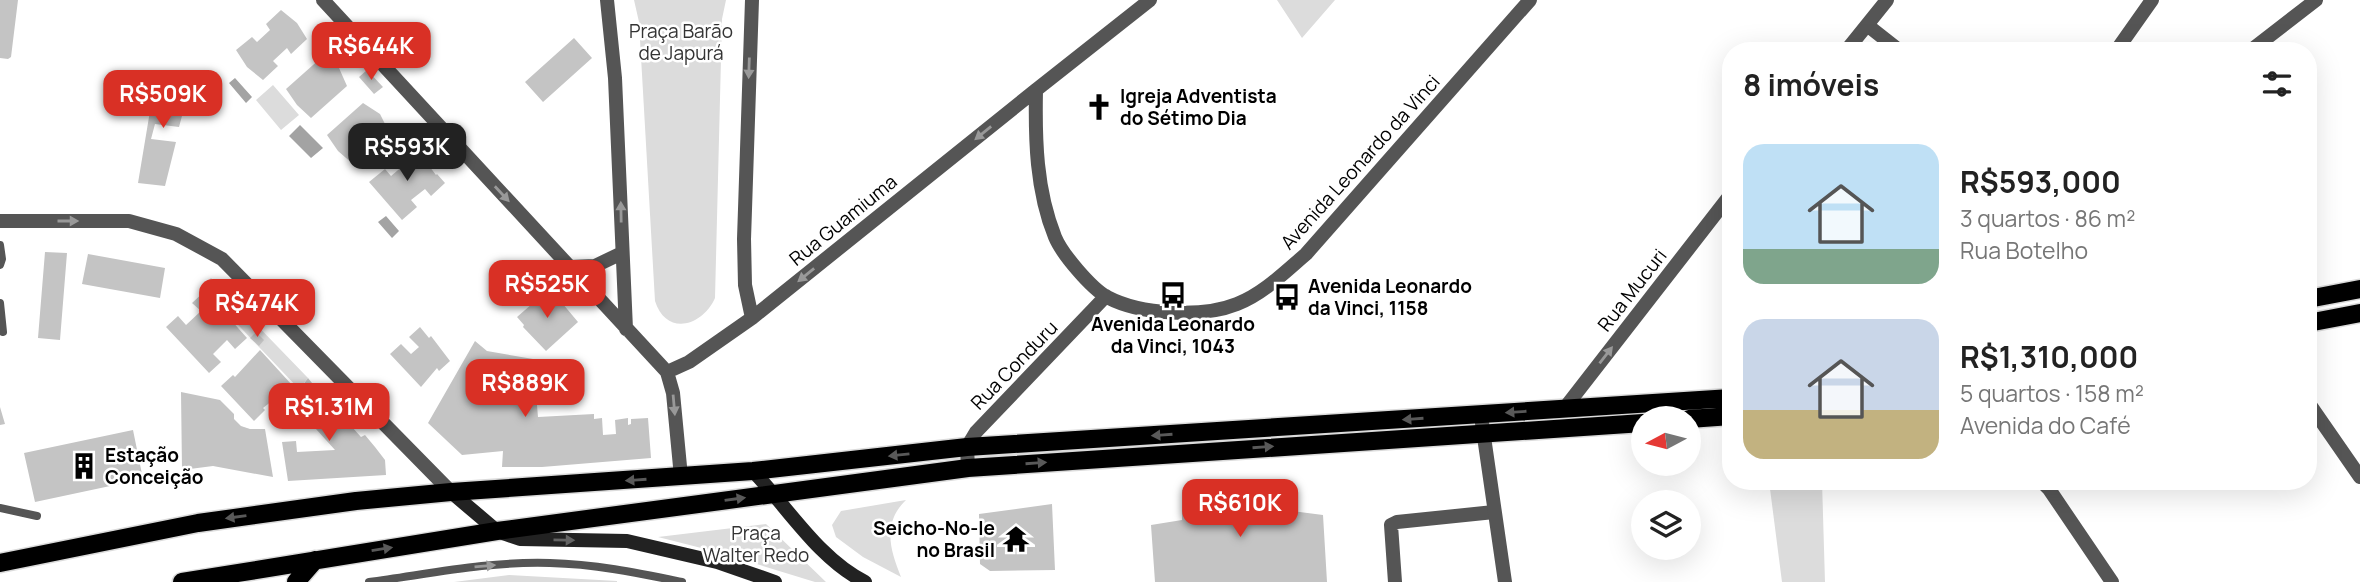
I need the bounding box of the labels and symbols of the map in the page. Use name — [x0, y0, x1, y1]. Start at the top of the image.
park label: Praça Barão de Japurá — [629, 18, 733, 66]
pin: R$644K — [314, 22, 428, 82]
one-way arrow — [744, 57, 755, 79]
street label: Avenida Leonardo da Vinci — [1275, 69, 1445, 255]
pin: R$509K — [106, 71, 220, 130]
place label: Igreja Adventista do Sétimo Dia — [1120, 83, 1277, 131]
church icon: Igreja Adventista do Sétimo Dia — [1084, 92, 1114, 122]
pin: R$593K — [350, 124, 464, 183]
one-way arrow — [975, 125, 993, 140]
street label: Rua Guamiuma — [784, 169, 902, 271]
one-way arrow — [494, 185, 510, 202]
one-way arrow — [615, 200, 627, 222]
one-way arrow — [57, 215, 79, 227]
street label: Rua Mucuri — [1592, 243, 1672, 337]
pin: R$525K — [490, 260, 604, 320]
one-way arrow — [797, 267, 814, 282]
place label: Avenida Leonardo da Vinci, 1158 — [1308, 273, 1472, 321]
pin: R$474K — [200, 280, 314, 339]
bus stop icon: Avenida Leonardo da Vinci, 1043 — [1158, 280, 1188, 310]
bus stop icon: Avenida Leonardo da Vinci, 1158 — [1272, 282, 1302, 312]
place label: Avenida Leonardo da Vinci, 1043 — [1091, 311, 1255, 359]
street label: Rua Conduru — [965, 315, 1063, 415]
one-way arrow — [1598, 346, 1612, 364]
pin: R$889K — [468, 360, 582, 419]
pin: R$1.31M — [264, 384, 394, 443]
one-way arrow — [669, 394, 680, 416]
north arrow — [1631, 406, 1701, 476]
one-way arrow — [1505, 407, 1527, 418]
one-way arrow — [1402, 414, 1424, 425]
one-way arrow — [1151, 430, 1173, 441]
place label: Estação Conceição — [105, 442, 203, 490]
one-way arrow — [1253, 442, 1275, 453]
one-way arrow — [888, 449, 910, 460]
building icon: Estação Conceição — [69, 451, 99, 481]
one-way arrow — [1026, 457, 1048, 468]
one-way arrow — [625, 474, 647, 485]
pin: R$610K — [1183, 480, 1297, 539]
one-way arrow — [724, 494, 746, 505]
one-way arrow — [225, 512, 247, 523]
place label: Seicho-No-Ie no Brasil — [873, 515, 995, 563]
park label: Praça Walter Redo — [703, 520, 809, 568]
temple icon: Seicho-No-Ie no Brasil — [1001, 524, 1031, 554]
one-way arrow — [553, 534, 575, 546]
one-way arrow — [371, 543, 393, 554]
one-way arrow — [474, 560, 496, 571]

